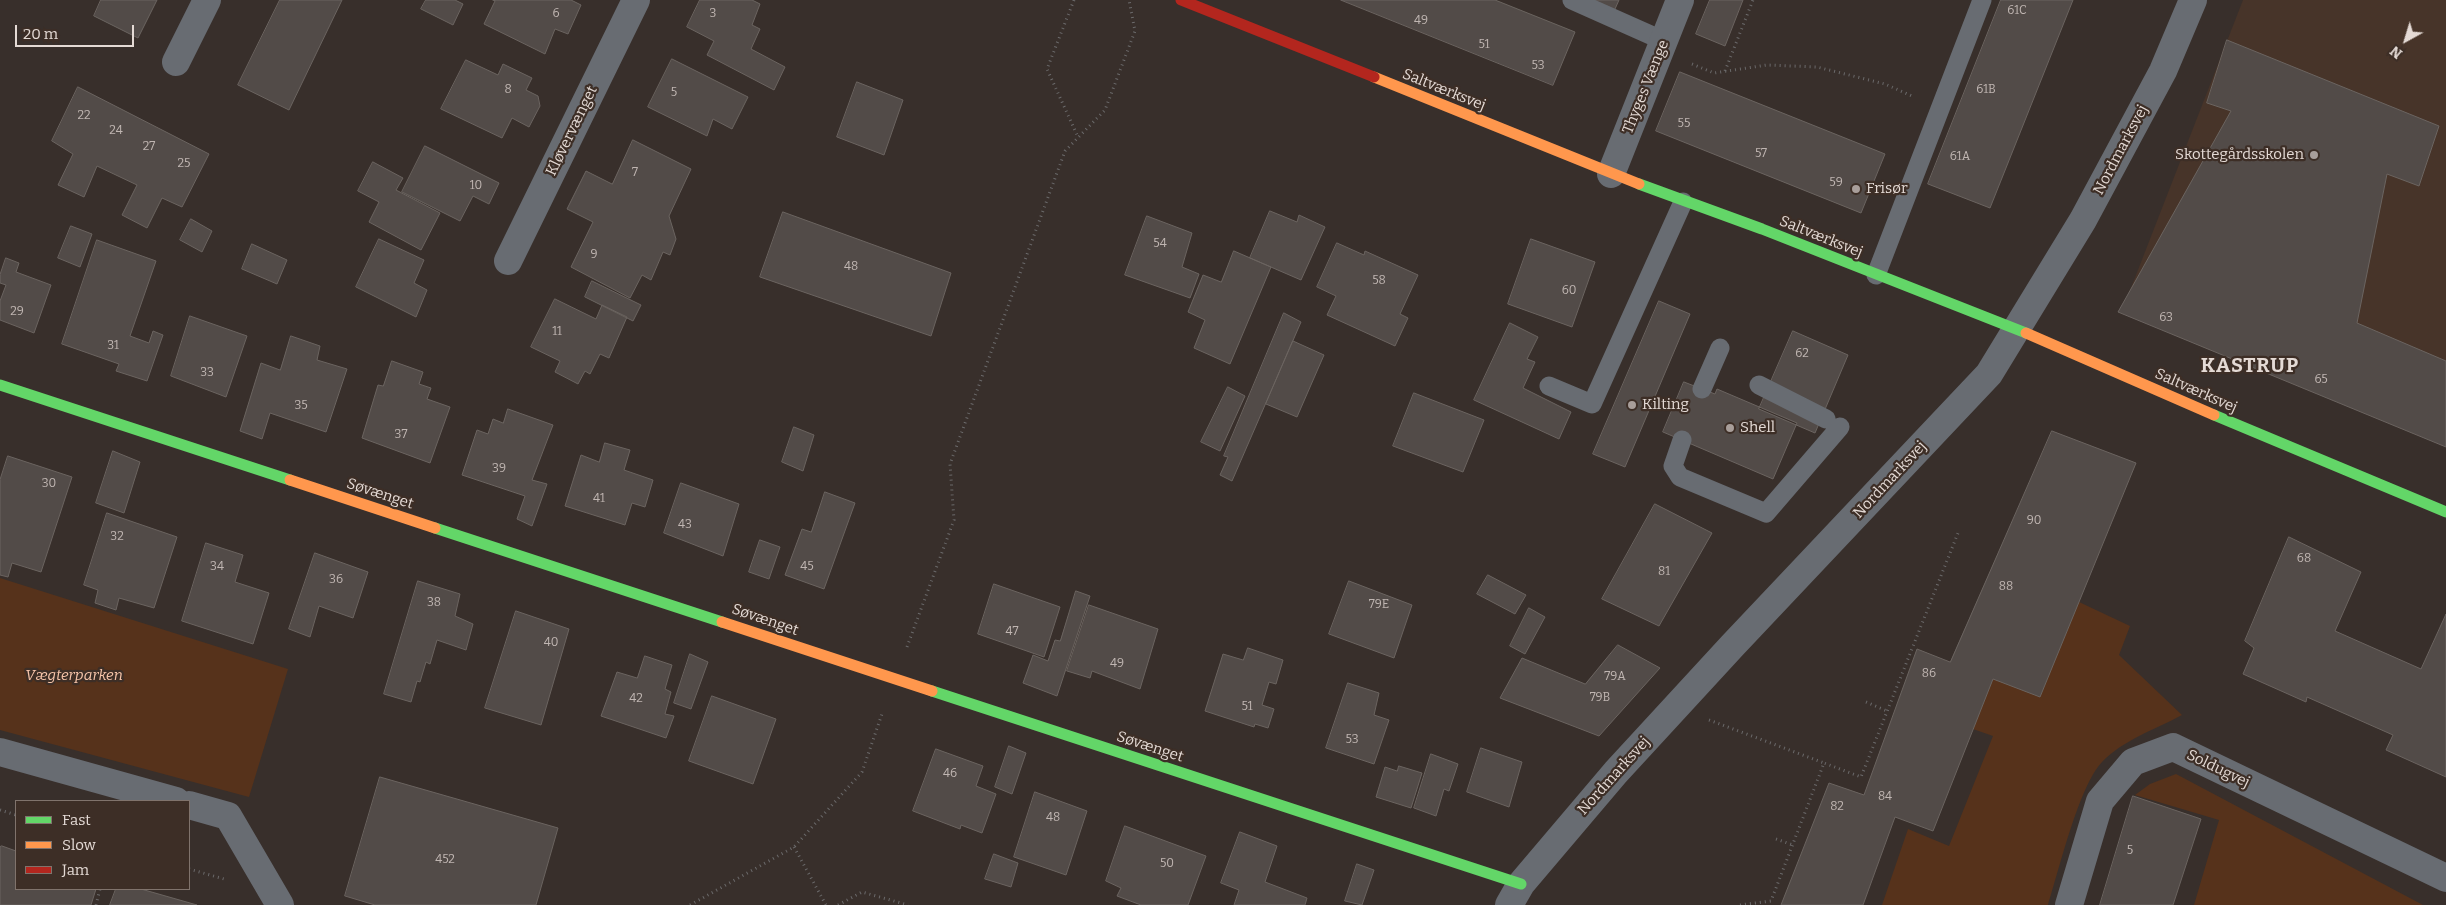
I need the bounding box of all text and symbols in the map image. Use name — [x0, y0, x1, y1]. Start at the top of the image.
house number: 61C — [2007, 4, 2027, 18]
house number: 6 — [552, 7, 560, 21]
house number: 3 — [710, 7, 716, 21]
house number: 49 — [1414, 14, 1428, 28]
scale bar — [18, 15, 136, 47]
north arrow — [2381, 15, 2431, 65]
text: 20 m — [23, 25, 58, 43]
street label: Thyges Vænge — [1619, 37, 1673, 137]
house number: 51 — [1478, 38, 1490, 52]
text: N — [2387, 42, 2406, 62]
house number: 53 — [1532, 59, 1544, 73]
street label: Saltværksvej — [1400, 65, 1488, 115]
house number: 8 — [504, 83, 512, 97]
street label: Kløvervænget — [542, 83, 602, 179]
house number: 61B — [1976, 83, 1996, 97]
house number: 5 — [671, 86, 677, 100]
street label: Nordmarksvej — [2090, 102, 2152, 198]
house number: 22 — [77, 109, 91, 123]
house number: 55 — [1678, 117, 1690, 131]
house number: 24 — [109, 124, 123, 138]
house number: 27 — [143, 140, 155, 154]
place label: Skottegårdsskolen — [2175, 146, 2304, 164]
house number: 57 — [1755, 147, 1767, 161]
marker: Skottegårdsskolen — [2308, 149, 2320, 161]
house number: 61A — [1950, 150, 1970, 164]
house number: 25 — [178, 157, 190, 171]
house number: 7 — [632, 166, 638, 180]
house number: 59 — [1829, 176, 1843, 190]
house number: 10 — [470, 179, 482, 193]
place label: Frisør — [1866, 180, 1908, 198]
marker: Frisør — [1850, 183, 1862, 195]
street label: Saltværksvej — [1777, 212, 1865, 262]
house number: 54 — [1153, 237, 1167, 251]
house number: 9 — [590, 248, 598, 262]
house number: 48 — [844, 260, 858, 274]
house number: 58 — [1372, 274, 1386, 288]
house number: 60 — [1562, 284, 1576, 298]
house number: 29 — [10, 305, 24, 319]
house number: 63 — [2159, 311, 2173, 325]
house number: 11 — [552, 325, 562, 339]
house number: 31 — [107, 339, 119, 353]
house number: 62 — [1795, 347, 1809, 361]
district label: KASTRUP — [2200, 354, 2300, 378]
street label: Saltværksvej — [2152, 365, 2240, 417]
house number: 33 — [200, 366, 214, 380]
house number: 65 — [2314, 373, 2328, 387]
place label: Kilting — [1642, 396, 1689, 414]
house number: 35 — [294, 399, 308, 413]
marker: Kilting — [1626, 399, 1638, 411]
place label: Shell — [1740, 419, 1775, 437]
marker: Shell — [1724, 422, 1736, 434]
house number: 37 — [395, 428, 407, 442]
street label: Nordmarksvej — [1850, 438, 1930, 522]
house number: 39 — [492, 462, 506, 476]
street label: Søvænget — [344, 475, 416, 513]
house number: 30 — [42, 477, 56, 491]
house number: 41 — [593, 492, 605, 506]
house number: 90 — [2027, 514, 2041, 528]
house number: 43 — [678, 518, 692, 532]
house number: 32 — [110, 530, 124, 544]
house number: 68 — [2297, 552, 2311, 566]
house number: 34 — [210, 560, 224, 574]
house number: 45 — [800, 560, 814, 574]
house number: 81 — [1658, 565, 1670, 579]
house number: 36 — [329, 573, 343, 587]
house number: 88 — [1999, 580, 2013, 594]
house number: 38 — [427, 596, 441, 610]
house number: 79E — [1369, 598, 1389, 612]
street label: Søvænget — [729, 600, 801, 640]
house number: 47 — [1006, 625, 1018, 639]
house number: 40 — [544, 636, 558, 650]
house number: 49 — [1110, 657, 1124, 671]
park label: Vægterparken — [25, 667, 123, 685]
house number: 86 — [1922, 667, 1936, 681]
house number: 79A — [1604, 670, 1626, 684]
house number: 79B — [1590, 691, 1610, 705]
house number: 42 — [629, 692, 643, 706]
house number: 51 — [1241, 700, 1253, 714]
street label: Søvænget — [1114, 728, 1186, 766]
house number: 53 — [1346, 733, 1358, 747]
street label: Nordmarksvej — [1574, 733, 1654, 819]
street label: Soldugvej — [2184, 746, 2252, 792]
house number: 46 — [943, 767, 957, 781]
house number: 84 — [1878, 790, 1892, 804]
legend — [15, 800, 190, 890]
house number: 82 — [1830, 800, 1844, 814]
text: Fast — [62, 811, 91, 829]
house number: 48 — [1046, 811, 1060, 825]
text: Slow — [62, 836, 96, 854]
house number: 5 — [2127, 844, 2133, 858]
house number: 452 — [435, 853, 455, 867]
house number: 50 — [1160, 857, 1174, 871]
text: Jam — [62, 861, 89, 879]

